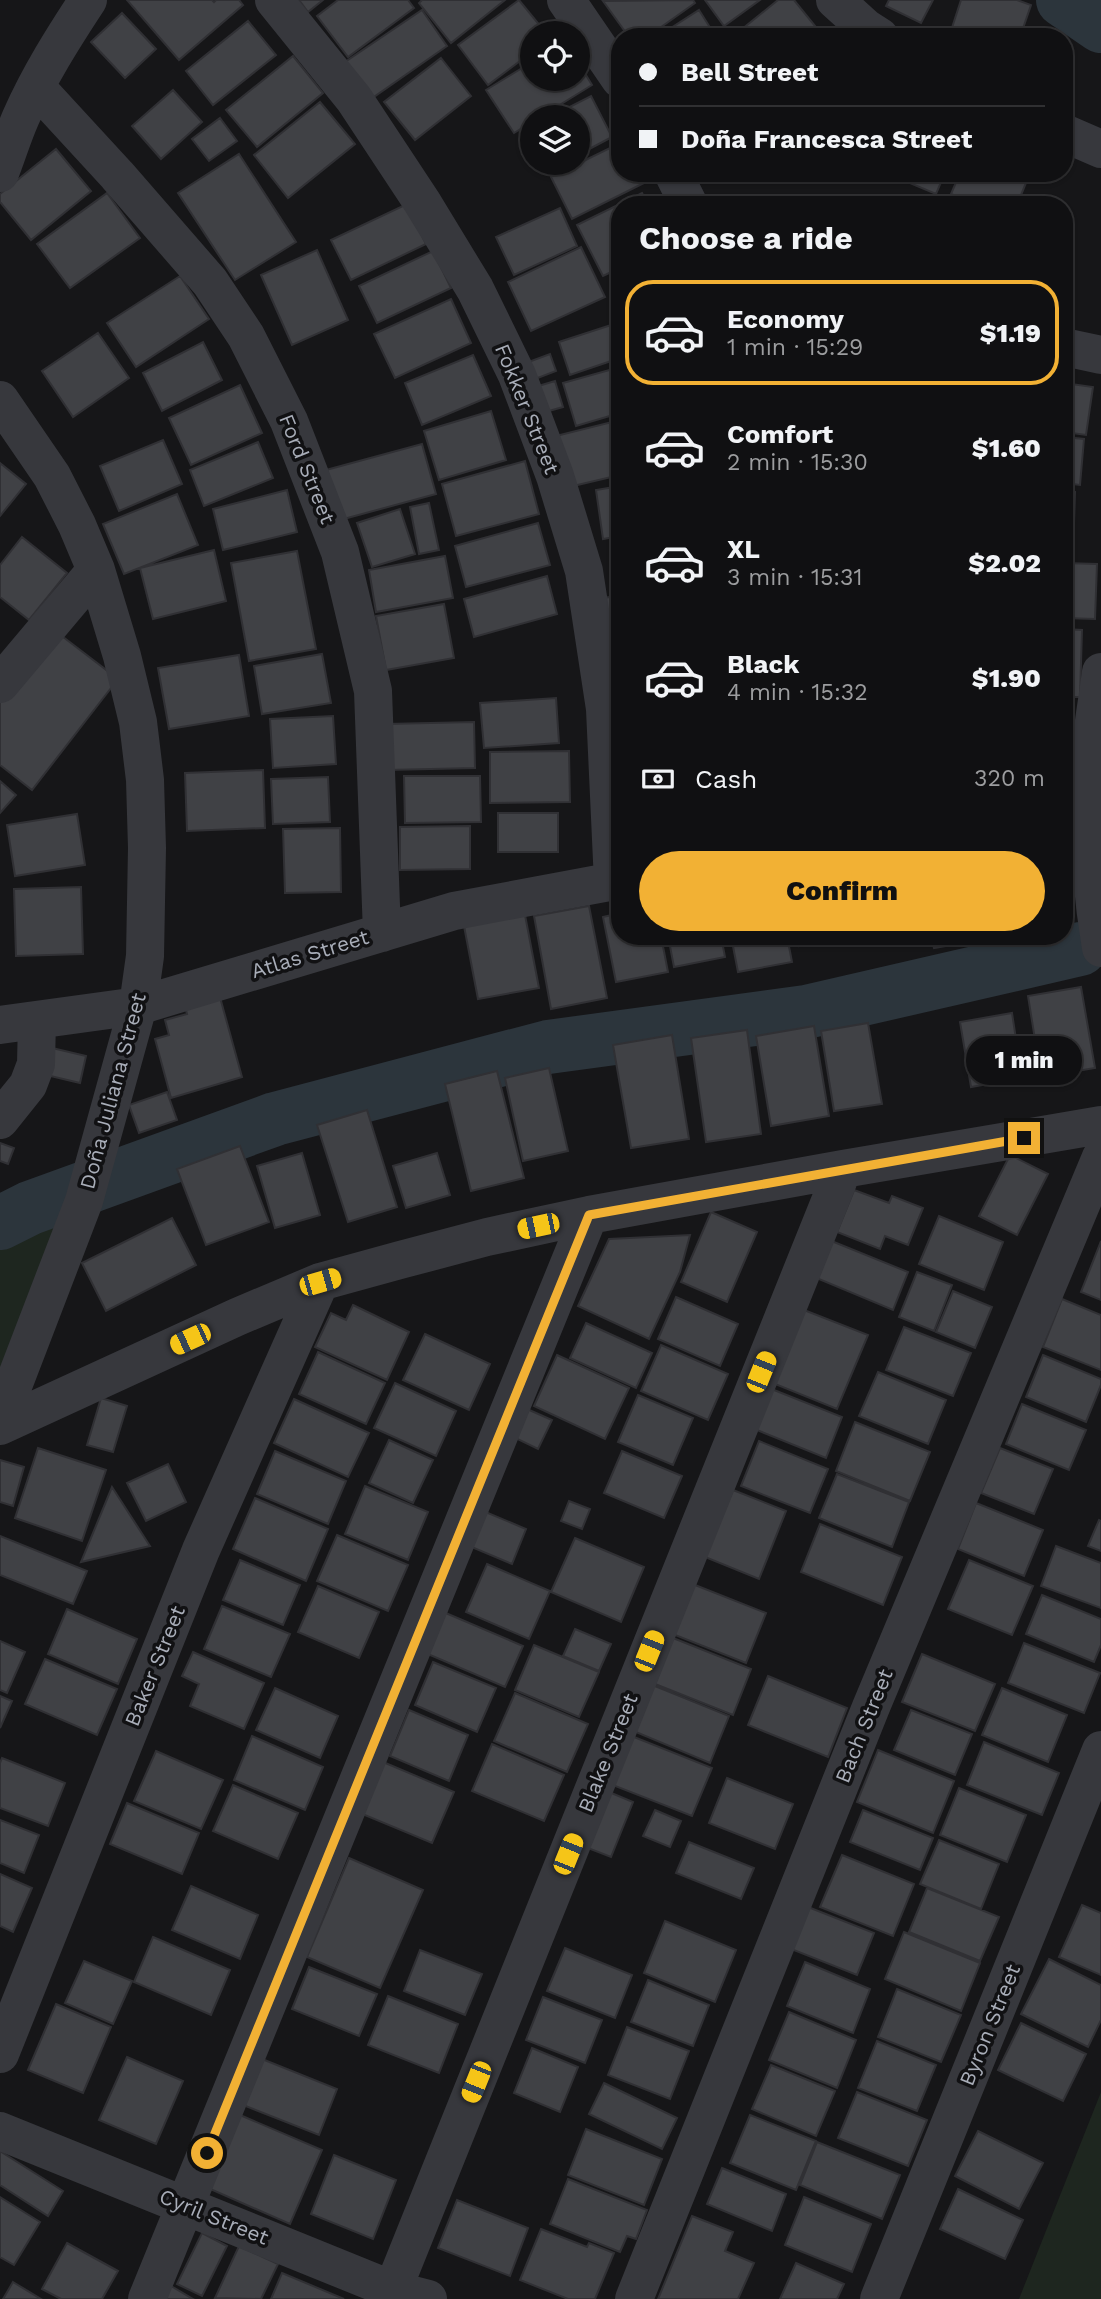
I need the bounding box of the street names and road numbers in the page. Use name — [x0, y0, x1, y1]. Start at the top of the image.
street label: Fokker Street — [490, 340, 565, 478]
street label: Ford Street — [274, 410, 341, 527]
street label: Atlas Street — [248, 924, 372, 983]
street label: Doña Juliana Street — [74, 990, 151, 1192]
street label: Baker Street — [119, 1602, 190, 1730]
street label: Bach Street — [829, 1665, 898, 1786]
street label: Blake Street — [572, 1690, 643, 1816]
street label: Byron Street — [954, 1960, 1025, 2089]
street label: Cyril Street — [156, 2183, 273, 2250]

